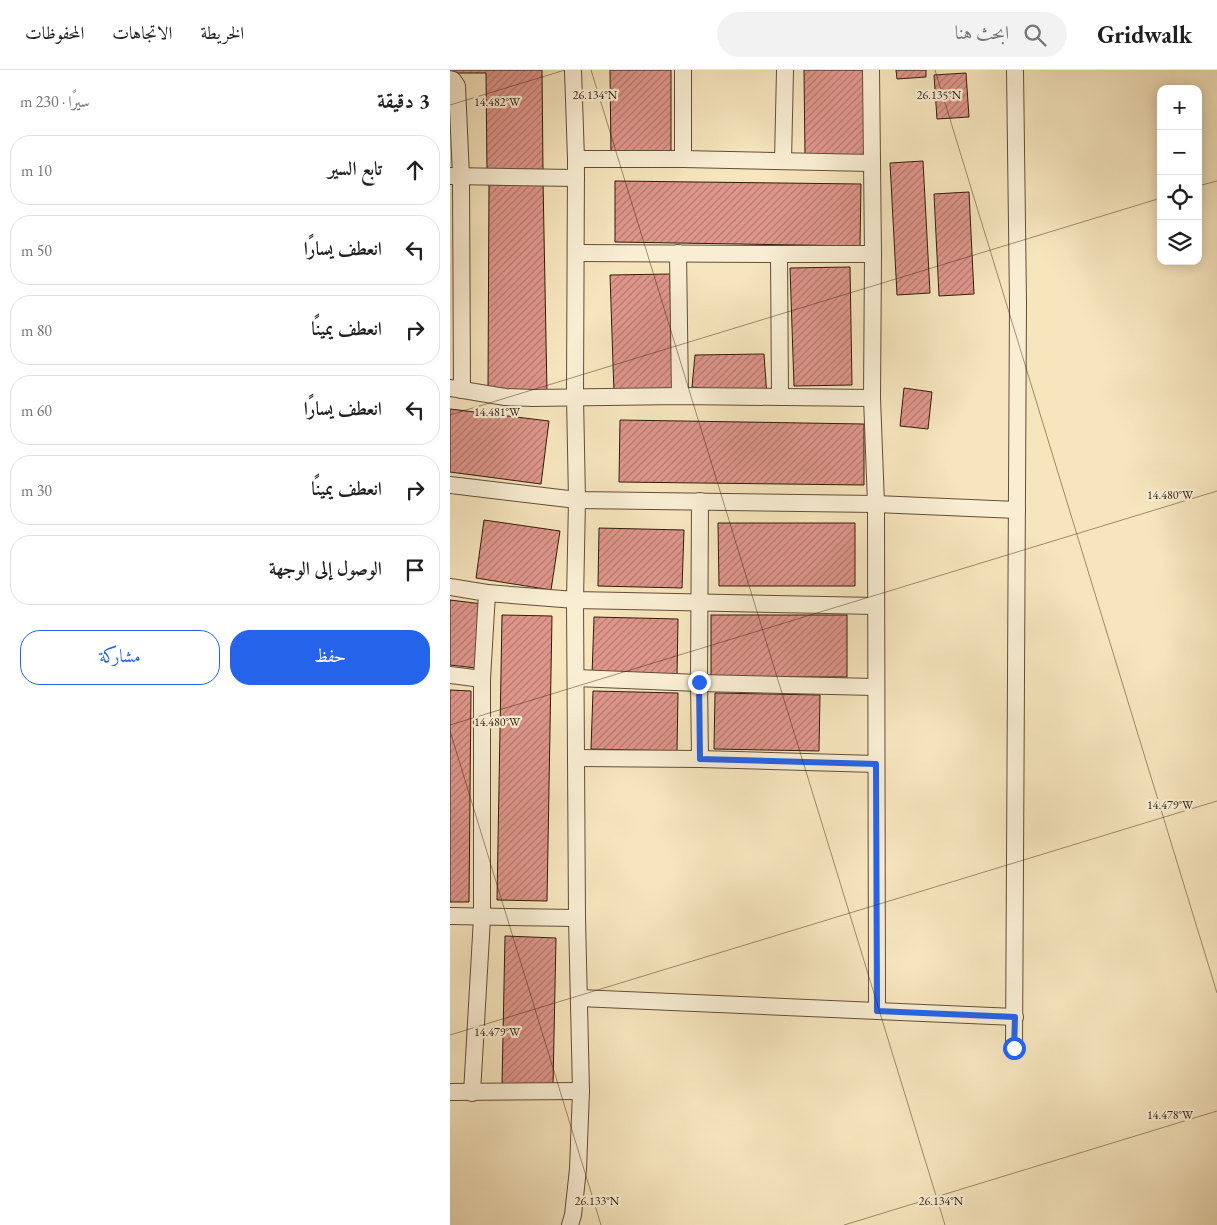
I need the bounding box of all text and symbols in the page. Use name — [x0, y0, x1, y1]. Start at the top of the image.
search box — [717, 12, 1067, 57]
text: Gridwalk — [1097, 19, 1192, 50]
text: ابحث هنا — [955, 20, 1009, 45]
text: المحفوظات — [25, 21, 84, 44]
text: الاتجاهات — [112, 21, 172, 44]
text: الخريطة — [200, 21, 244, 44]
icon: search — [1021, 21, 1049, 49]
map controls — [1157, 85, 1202, 265]
button: + — [1157, 85, 1202, 130]
text: 3 دقيقة — [377, 87, 430, 114]
text: 26.134°N — [573, 87, 618, 103]
text: 26.135°N — [917, 87, 962, 103]
text: سيرًا · 230 m — [20, 91, 90, 112]
text: 14.482°W — [474, 94, 521, 110]
button: − — [1157, 130, 1202, 175]
text: تابع السير — [328, 156, 382, 181]
icon: ahead — [401, 156, 429, 184]
text: 10 m — [21, 160, 52, 181]
button: locate — [1157, 175, 1202, 220]
button: layers — [1157, 220, 1202, 265]
text: انعطف يسارًا — [304, 236, 382, 261]
icon: left — [401, 236, 429, 264]
text: 50 m — [21, 240, 52, 261]
text: انعطف يمينًا — [311, 316, 382, 341]
icon: right — [401, 316, 429, 344]
text: 80 m — [21, 320, 52, 341]
text: انعطف يسارًا — [304, 396, 382, 421]
icon: left — [401, 396, 429, 424]
text: 60 m — [21, 400, 52, 421]
text: 14.481°W — [474, 404, 521, 420]
text: انعطف يمينًا — [311, 476, 382, 501]
icon: right — [401, 476, 429, 504]
text: 30 m — [21, 480, 52, 501]
text: 14.480°W — [1147, 487, 1194, 503]
text: الوصول إلى الوجهة — [269, 556, 382, 581]
icon: arrive — [401, 556, 429, 584]
button: مشاركة — [20, 630, 220, 685]
button: حفظ — [230, 630, 430, 685]
route end — [688, 671, 711, 694]
text: 14.480°W — [474, 714, 521, 730]
text: 14.479°W — [1147, 797, 1194, 813]
text: 14.479°W — [474, 1024, 521, 1040]
route start — [1003, 1037, 1026, 1060]
text: 14.478°W — [1147, 1107, 1194, 1123]
text: 26.133°N — [575, 1193, 620, 1209]
text: 26.134°N — [919, 1193, 964, 1209]

